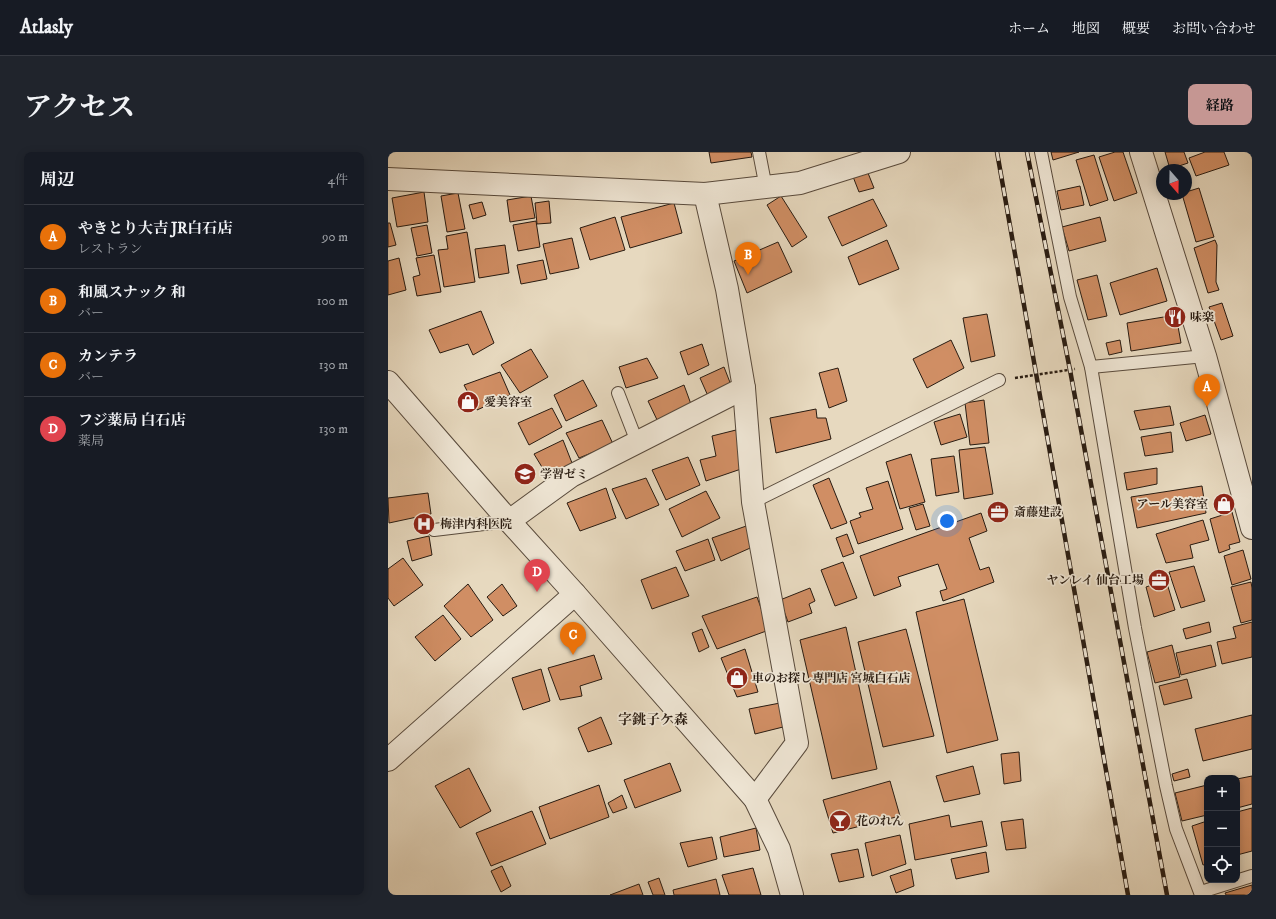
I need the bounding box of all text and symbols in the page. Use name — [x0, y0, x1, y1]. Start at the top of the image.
text: Atlasly — [20, 16, 73, 39]
text: ホーム — [1008, 20, 1050, 38]
text: 地図 — [1072, 20, 1100, 38]
text: 概要 — [1122, 20, 1150, 38]
text: お問い合わせ — [1172, 20, 1256, 38]
button: 経路 — [1188, 84, 1252, 125]
text: アクセス — [24, 90, 135, 125]
north arrow — [1156, 164, 1192, 200]
text: 周辺 — [40, 169, 74, 191]
text: 4件 — [328, 172, 348, 188]
text: やきとり大吉 JR白石店 — [78, 219, 232, 238]
text: A — [49, 229, 57, 245]
text: 90 m — [322, 229, 348, 245]
text: レストラン — [78, 241, 143, 257]
pin: B — [735, 242, 761, 275]
text: 和風スナック 和 — [78, 283, 186, 302]
text: B — [49, 293, 57, 309]
text: 100 m — [317, 293, 348, 309]
restaurant icon: 味楽 — [1162, 304, 1188, 330]
text: バー — [78, 305, 104, 321]
place label: 味楽 — [1190, 310, 1214, 325]
text: カンテラ — [78, 347, 138, 366]
text: C — [49, 357, 57, 373]
text: 130 m — [319, 357, 348, 373]
text: バー — [78, 369, 104, 385]
pin: A — [1194, 374, 1220, 407]
shop icon: 愛美容室 — [455, 389, 481, 415]
place label: 愛美容室 — [484, 395, 532, 410]
text: フジ薬局 白石店 — [78, 411, 186, 430]
text: D — [48, 421, 58, 437]
text: 130 m — [319, 421, 348, 437]
text: 薬局 — [78, 433, 104, 449]
school or university icon: 学習ゼミ — [512, 461, 538, 487]
place label: 学習ゼミ — [540, 467, 588, 482]
shop icon: アール美容室 — [1211, 491, 1237, 517]
place label: アール美容室 — [1137, 497, 1208, 512]
office icon: 斎藤建設 — [985, 499, 1011, 525]
place label: 斎藤建設 — [1014, 505, 1062, 520]
hospital icon: 梅津内科医院 — [411, 511, 437, 537]
your location — [937, 511, 957, 531]
place label: 梅津内科医院 — [440, 517, 512, 532]
pin: D — [524, 559, 550, 592]
office icon: ヤンレイ 仙台工場 — [1146, 567, 1172, 593]
place label: ヤンレイ 仙台工場 — [1046, 573, 1144, 588]
pin: C — [560, 622, 586, 655]
shop icon: 車のお探し専門店 宮城白石店 — [724, 665, 750, 691]
place label: 車のお探し専門店 宮城白石店 — [752, 671, 911, 686]
district label: 字銚子ケ森 — [618, 711, 688, 729]
map controls — [1204, 775, 1240, 883]
button: + — [1204, 775, 1240, 811]
bar icon: 花のれん — [827, 808, 853, 834]
button: − — [1204, 811, 1240, 847]
place label: 花のれん — [856, 814, 904, 829]
button: locate — [1204, 847, 1240, 883]

